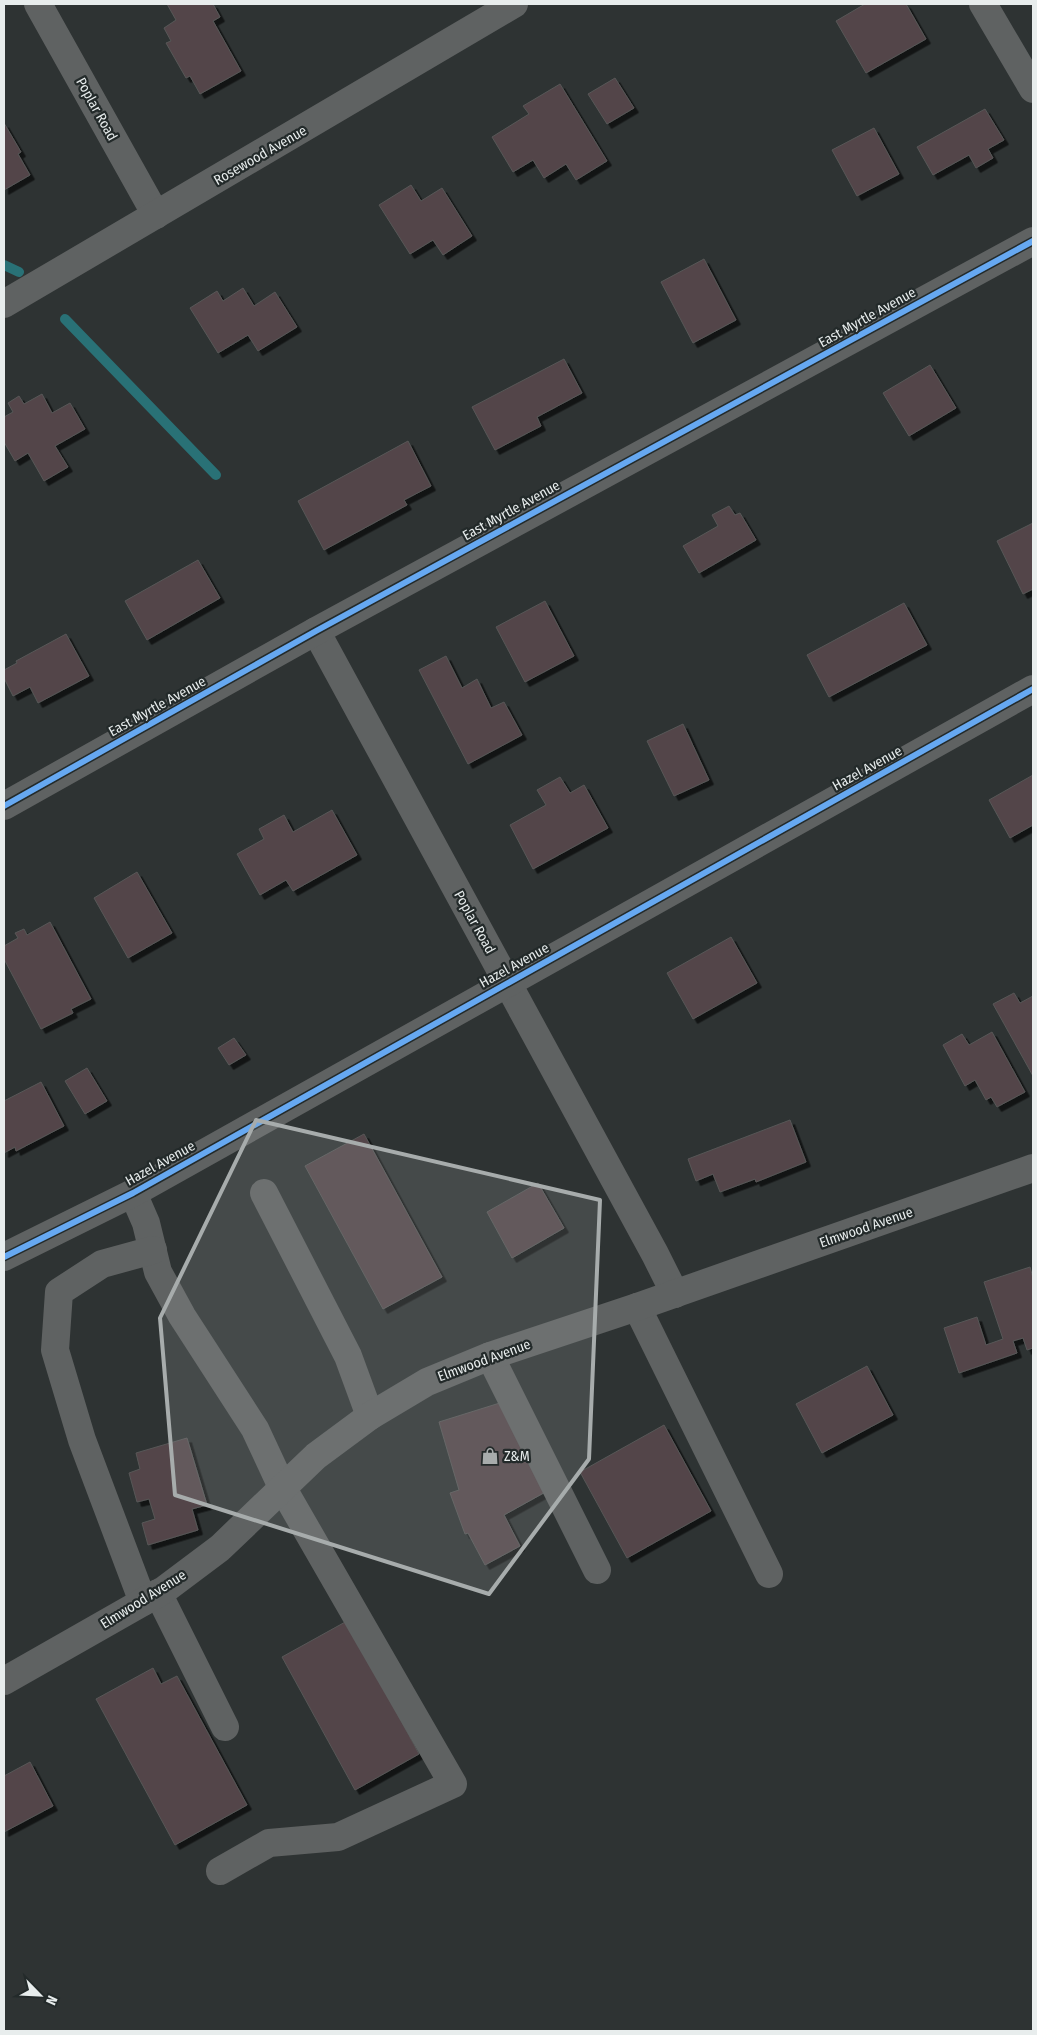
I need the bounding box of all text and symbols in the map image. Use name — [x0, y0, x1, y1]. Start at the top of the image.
street label: Poplar Road — [72, 75, 121, 144]
street label: Rosewood Avenue — [211, 122, 310, 189]
street label: East Myrtle Avenue — [816, 284, 919, 351]
street label: East Myrtle Avenue — [460, 477, 563, 544]
street label: East Myrtle Avenue — [106, 673, 209, 740]
street label: Hazel Avenue — [830, 742, 905, 794]
street label: Poplar Road — [450, 888, 499, 957]
street label: Hazel Avenue — [477, 939, 552, 991]
street label: Hazel Avenue — [123, 1137, 198, 1189]
street label: Elmwood Avenue — [817, 1204, 915, 1251]
street label: Elmwood Avenue — [435, 1336, 533, 1385]
shop icon: Z&M — [480, 1446, 500, 1466]
place label: Z&M — [504, 1448, 530, 1465]
street label: Elmwood Avenue — [97, 1566, 189, 1633]
north arrow — [15, 1970, 65, 2020]
text: N — [42, 1993, 61, 2007]

